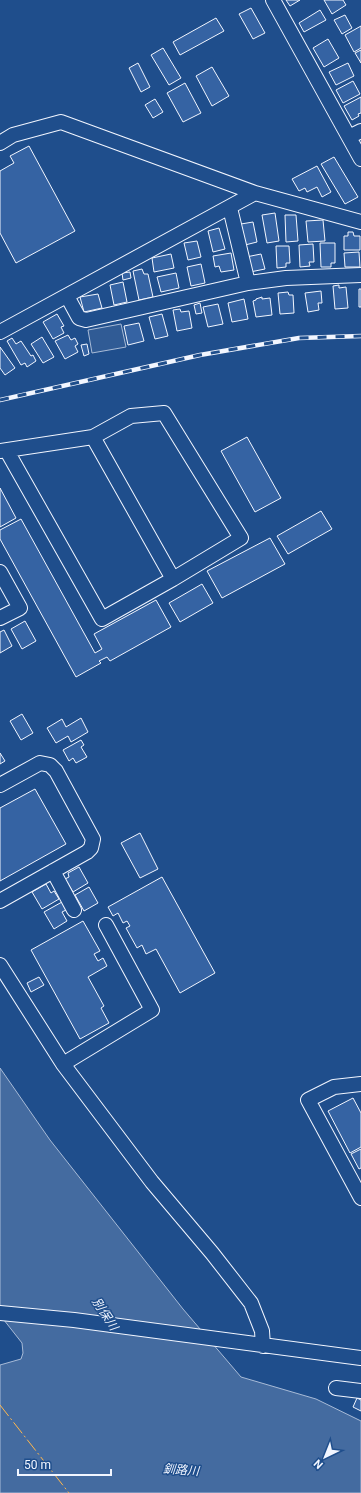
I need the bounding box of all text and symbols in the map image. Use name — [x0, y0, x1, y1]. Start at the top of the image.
water label: 別保川 — [89, 1295, 122, 1335]
north arrow — [305, 1437, 345, 1477]
scale bar — [18, 1451, 111, 1477]
text: N — [311, 1456, 326, 1471]
text: 50 m — [24, 1458, 51, 1472]
water label: 釧路川 — [163, 1462, 201, 1478]

